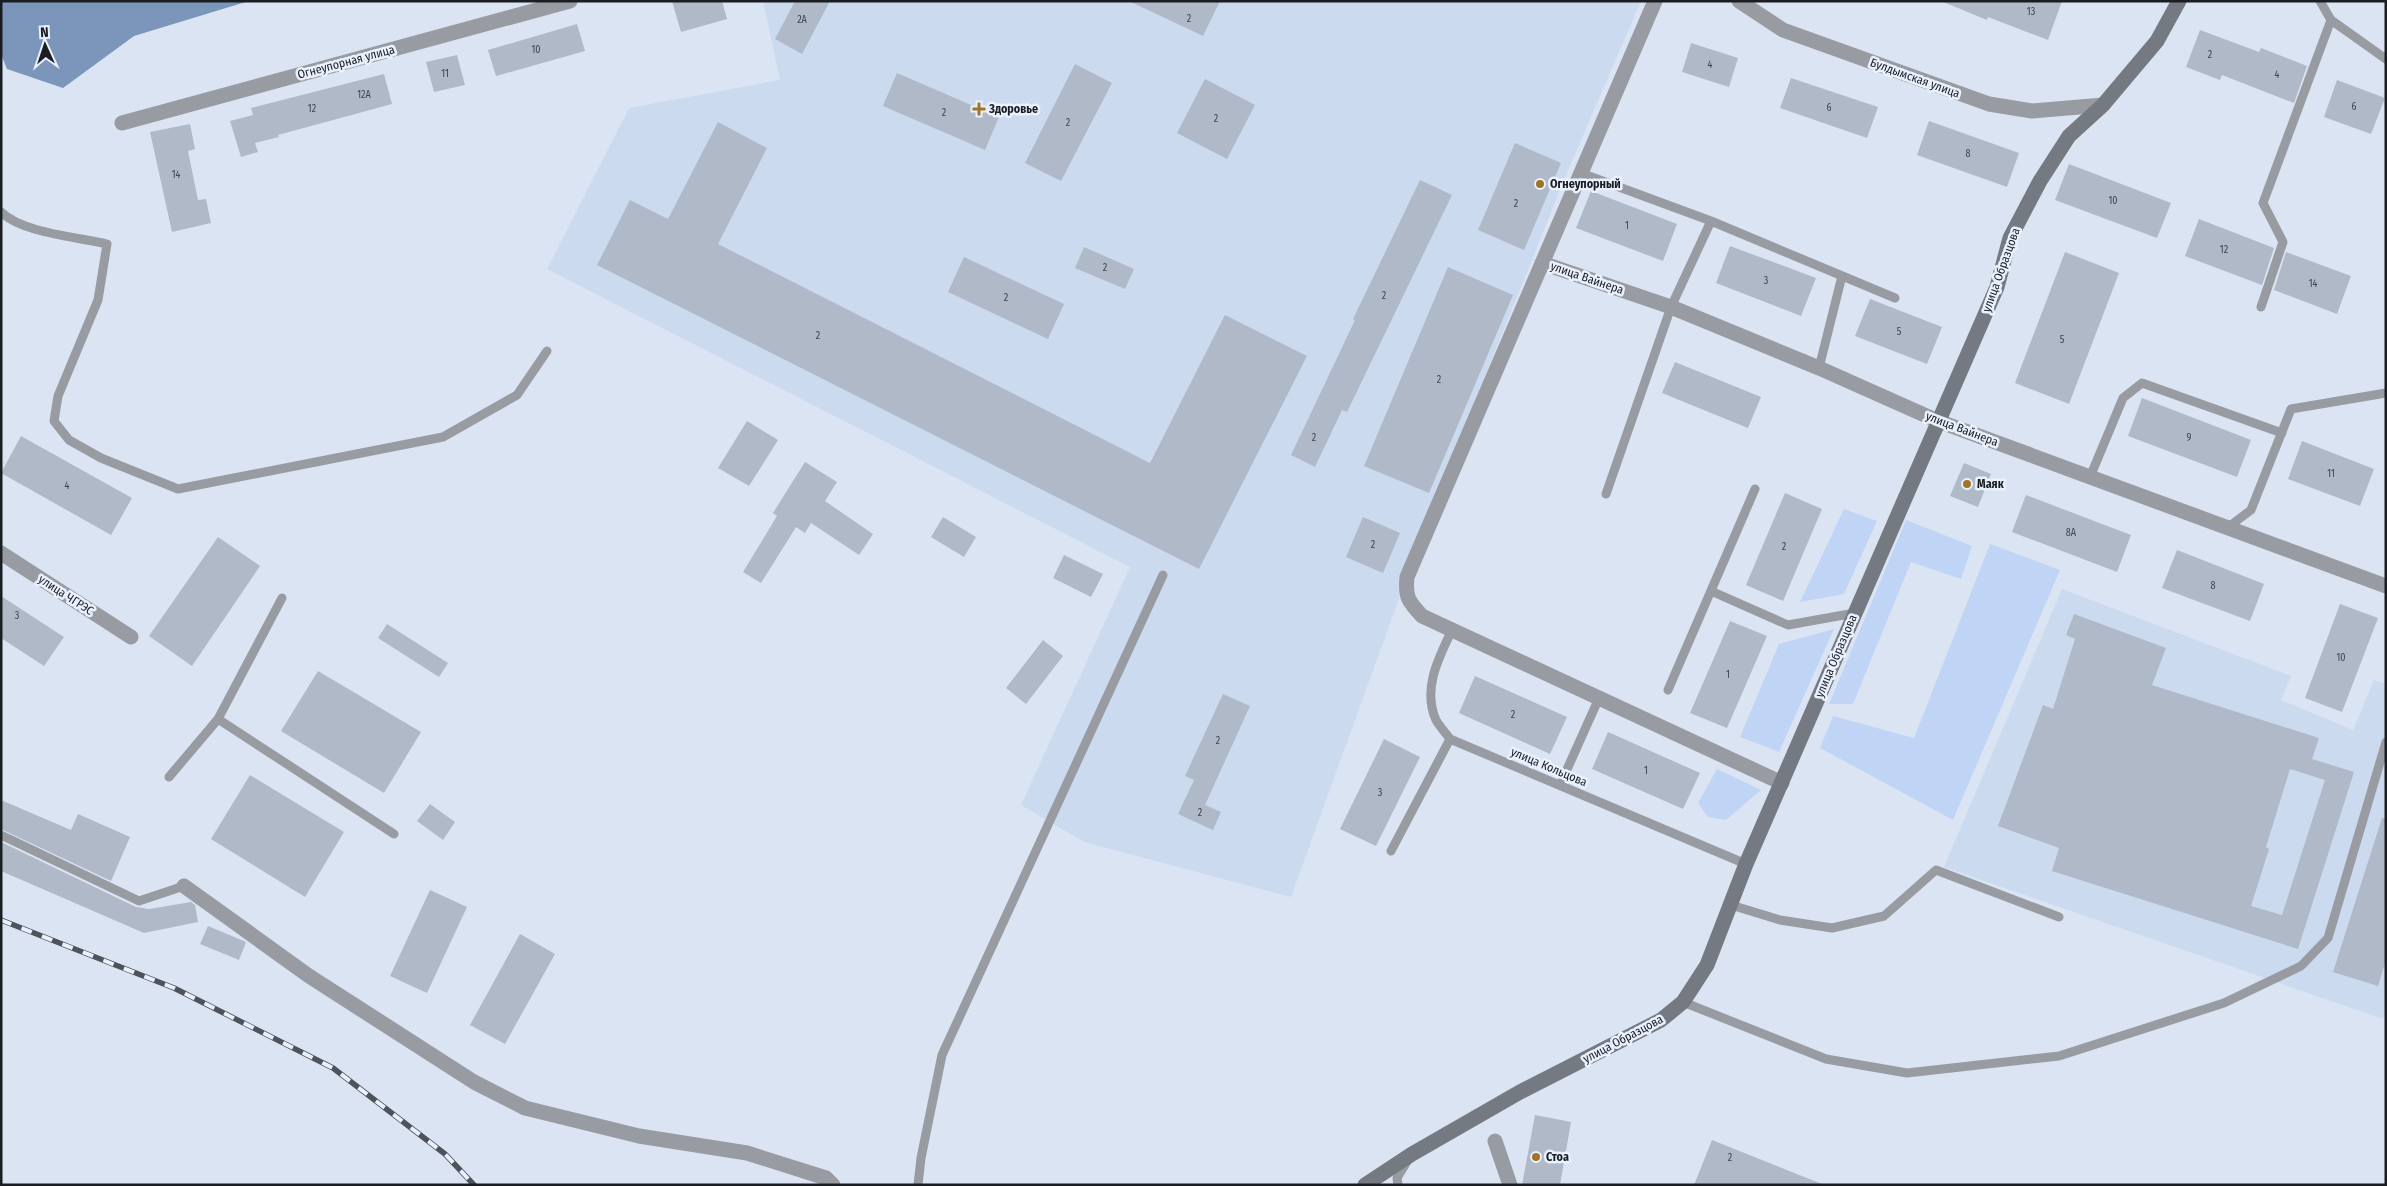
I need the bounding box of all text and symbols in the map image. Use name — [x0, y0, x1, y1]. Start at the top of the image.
house number: 13 — [2027, 6, 2036, 18]
house number: 2 — [1187, 13, 1192, 25]
house number: 2А — [797, 14, 808, 26]
north arrow — [20, 20, 70, 70]
text: N — [40, 24, 49, 41]
street label: Огнеупорная улица — [296, 42, 396, 82]
house number: 10 — [531, 44, 541, 56]
house number: 2 — [2208, 49, 2213, 61]
street label: Булдымская улица — [1868, 55, 1962, 101]
house number: 4 — [1708, 59, 1713, 71]
house number: 11 — [441, 68, 449, 80]
house number: 4 — [2275, 69, 2280, 81]
house number: 12А — [357, 89, 372, 101]
house number: 6 — [2352, 101, 2357, 113]
place label: Здоровье — [988, 102, 1038, 116]
house number: 6 — [1827, 102, 1832, 114]
house number: 12 — [308, 103, 317, 115]
marker: Здоровье — [973, 103, 985, 115]
house number: 2 — [942, 107, 947, 119]
house number: 2 — [1214, 113, 1219, 125]
house number: 2 — [1066, 117, 1071, 129]
house number: 8 — [1966, 148, 1971, 160]
house number: 14 — [172, 169, 181, 181]
place label: Огнеупорный — [1550, 177, 1621, 191]
marker: Огнеупорный — [1534, 178, 1546, 190]
house number: 10 — [2108, 195, 2118, 207]
house number: 2 — [1514, 198, 1519, 210]
house number: 1 — [1625, 220, 1629, 232]
street label: улица Образцова — [1979, 226, 2023, 314]
house number: 12 — [2220, 244, 2229, 256]
street label: улица Вайнера — [1549, 259, 1625, 297]
house number: 2 — [1103, 262, 1108, 274]
house number: 3 — [1764, 275, 1769, 287]
house number: 14 — [2309, 278, 2318, 290]
house number: 2 — [1382, 290, 1387, 302]
house number: 2 — [1004, 292, 1009, 304]
house number: 5 — [1897, 326, 1902, 338]
house number: 2 — [816, 330, 821, 342]
house number: 5 — [2060, 334, 2065, 346]
house number: 2 — [1437, 374, 1442, 386]
street label: улица Вайнера — [1924, 409, 2000, 449]
house number: 2 — [1312, 432, 1317, 444]
house number: 9 — [2187, 432, 2192, 444]
house number: 11 — [2327, 468, 2335, 480]
place label: Маяк — [1977, 477, 2005, 491]
marker: Маяк — [1961, 478, 1973, 490]
house number: 4 — [65, 480, 70, 492]
house number: 8А — [2066, 527, 2077, 539]
house number: 2 — [1371, 539, 1376, 551]
house number: 2 — [1782, 541, 1787, 553]
street label: улица ЧГРЭС — [36, 572, 96, 618]
house number: 8 — [2211, 580, 2216, 592]
house number: 3 — [15, 610, 20, 622]
street label: улица Образцова — [1812, 612, 1860, 699]
house number: 10 — [2336, 652, 2346, 664]
house number: 1 — [1726, 669, 1730, 681]
house number: 2 — [1511, 709, 1516, 721]
house number: 2 — [1216, 735, 1221, 747]
street label: улица Кольцова — [1509, 745, 1589, 789]
house number: 1 — [1644, 765, 1648, 777]
house number: 3 — [1378, 787, 1383, 799]
house number: 2 — [1198, 807, 1203, 819]
street label: улица Образцова — [1581, 1012, 1665, 1066]
place label: Стоа — [1546, 1150, 1569, 1164]
marker: Стоа — [1530, 1151, 1542, 1163]
house number: 2 — [1728, 1152, 1733, 1164]

